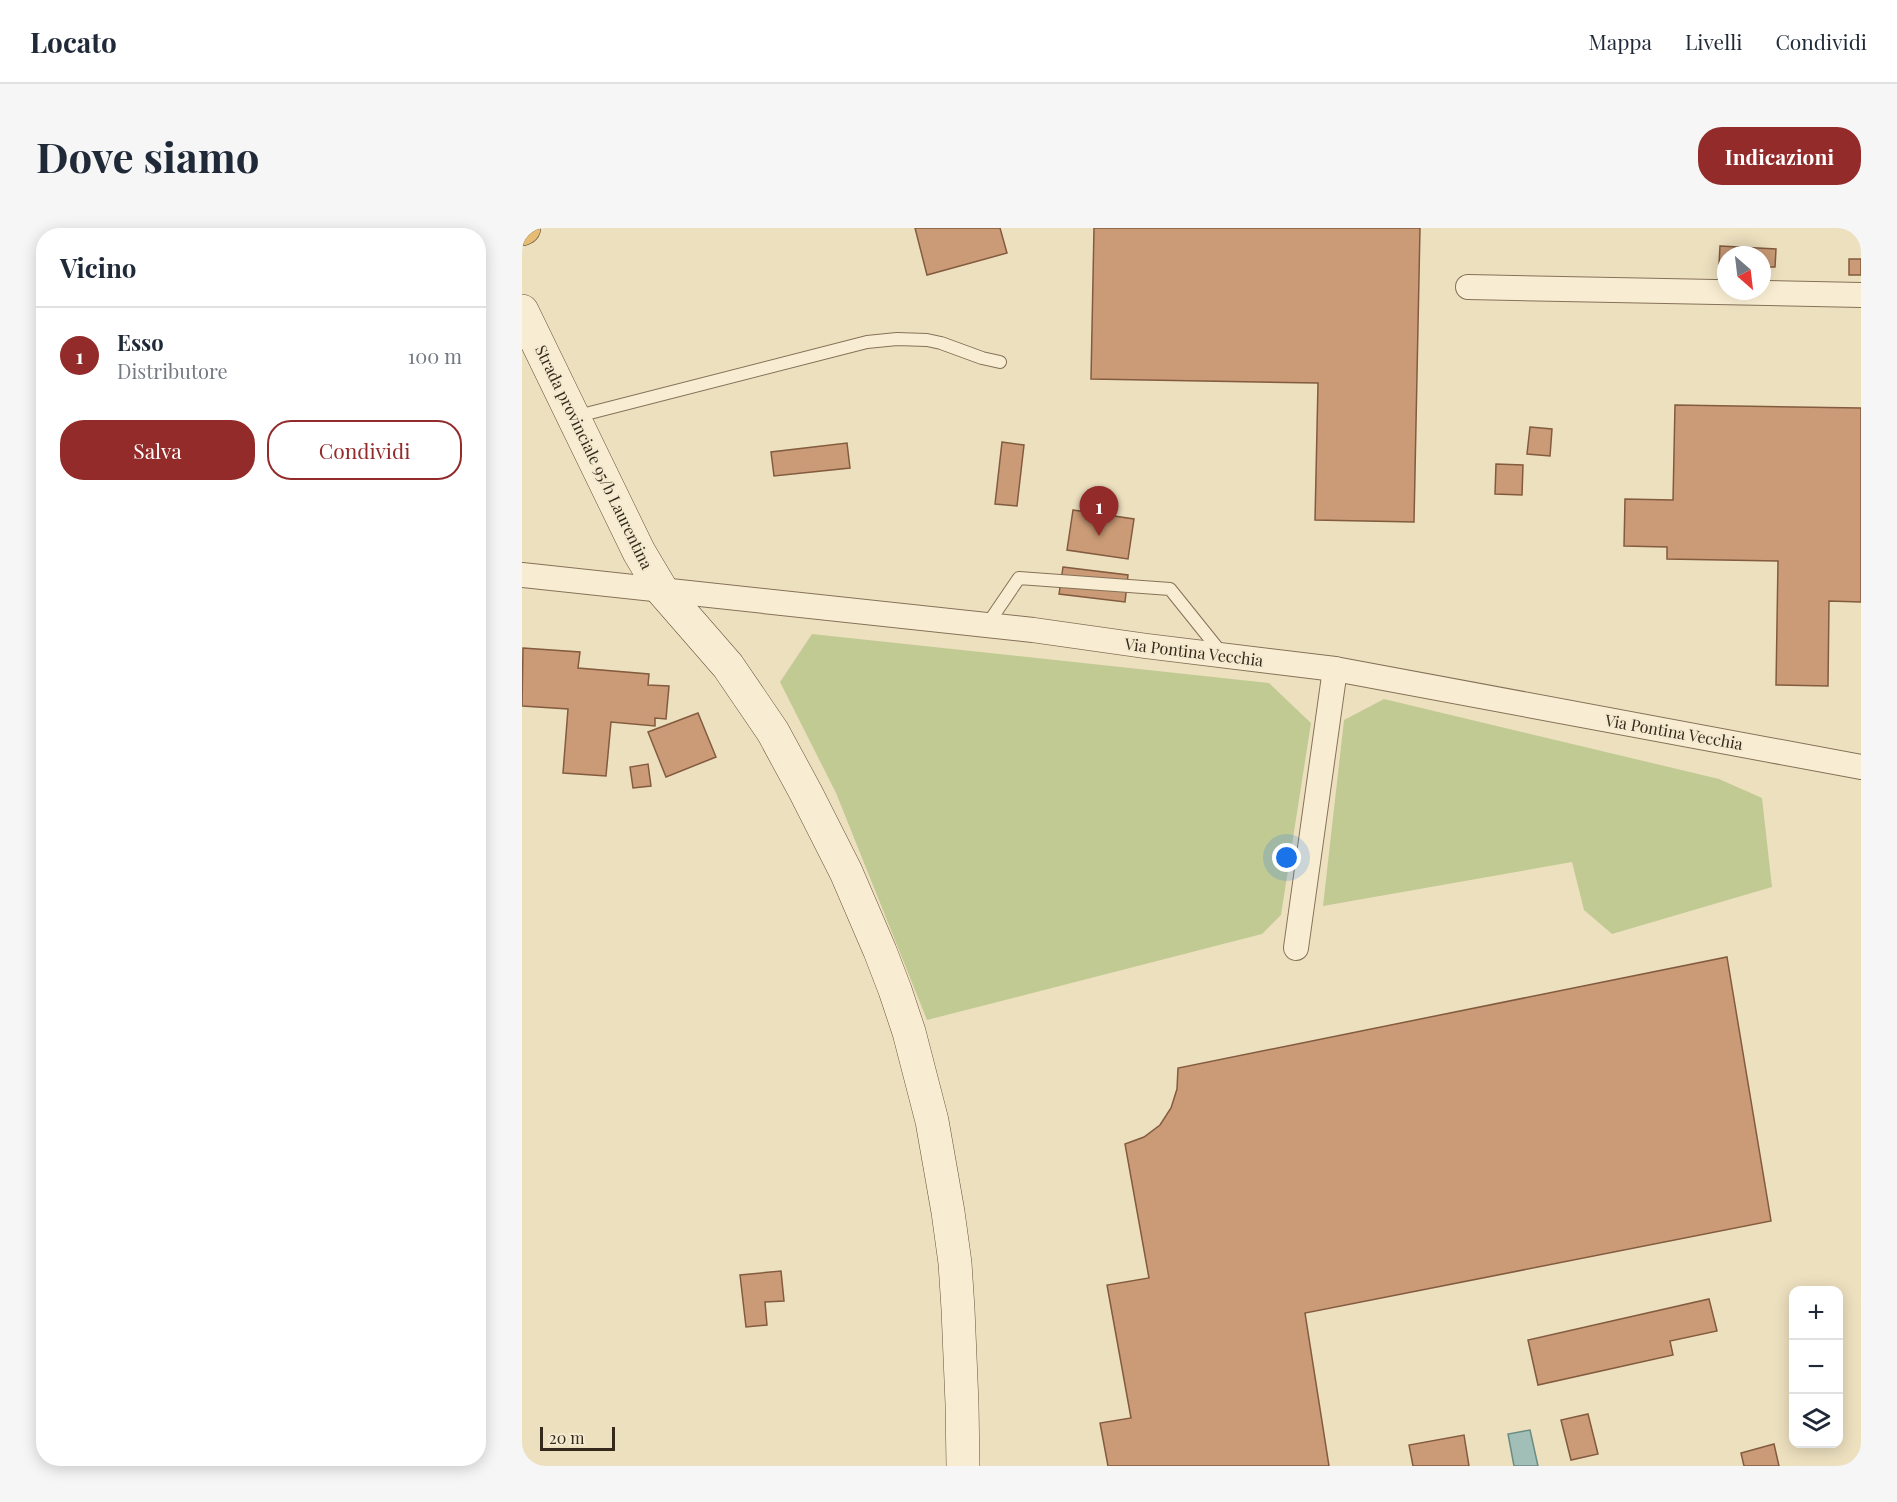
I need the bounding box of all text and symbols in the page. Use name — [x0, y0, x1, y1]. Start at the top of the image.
text: Locato — [30, 23, 117, 60]
text: Mappa — [1588, 27, 1652, 55]
text: Livelli — [1685, 27, 1742, 55]
text: Condividi — [1775, 27, 1867, 55]
button: Indicazioni — [1698, 127, 1861, 185]
text: Dove siamo — [36, 128, 260, 184]
north arrow — [1717, 246, 1771, 300]
text: Vicino — [60, 250, 137, 285]
text: Esso — [117, 327, 164, 357]
street label: Strada provinciale 95/b Laurentina — [531, 341, 658, 572]
text: 1 — [76, 342, 83, 369]
text: 100 m — [408, 342, 462, 369]
text: Distributore — [117, 357, 228, 384]
button: Salva — [60, 420, 255, 480]
button: Condividi — [267, 420, 462, 480]
pin: 1 — [1080, 486, 1118, 536]
street label: Via Pontina Vecchia — [1123, 632, 1265, 670]
street label: Via Pontina Vecchia — [1603, 709, 1745, 754]
your location — [1272, 843, 1301, 872]
map controls — [1789, 1286, 1843, 1448]
button: + — [1789, 1286, 1843, 1340]
button: − — [1789, 1340, 1843, 1394]
button: layers — [1789, 1394, 1843, 1448]
scale bar — [540, 1424, 615, 1452]
text: 20 m — [549, 1427, 584, 1448]

